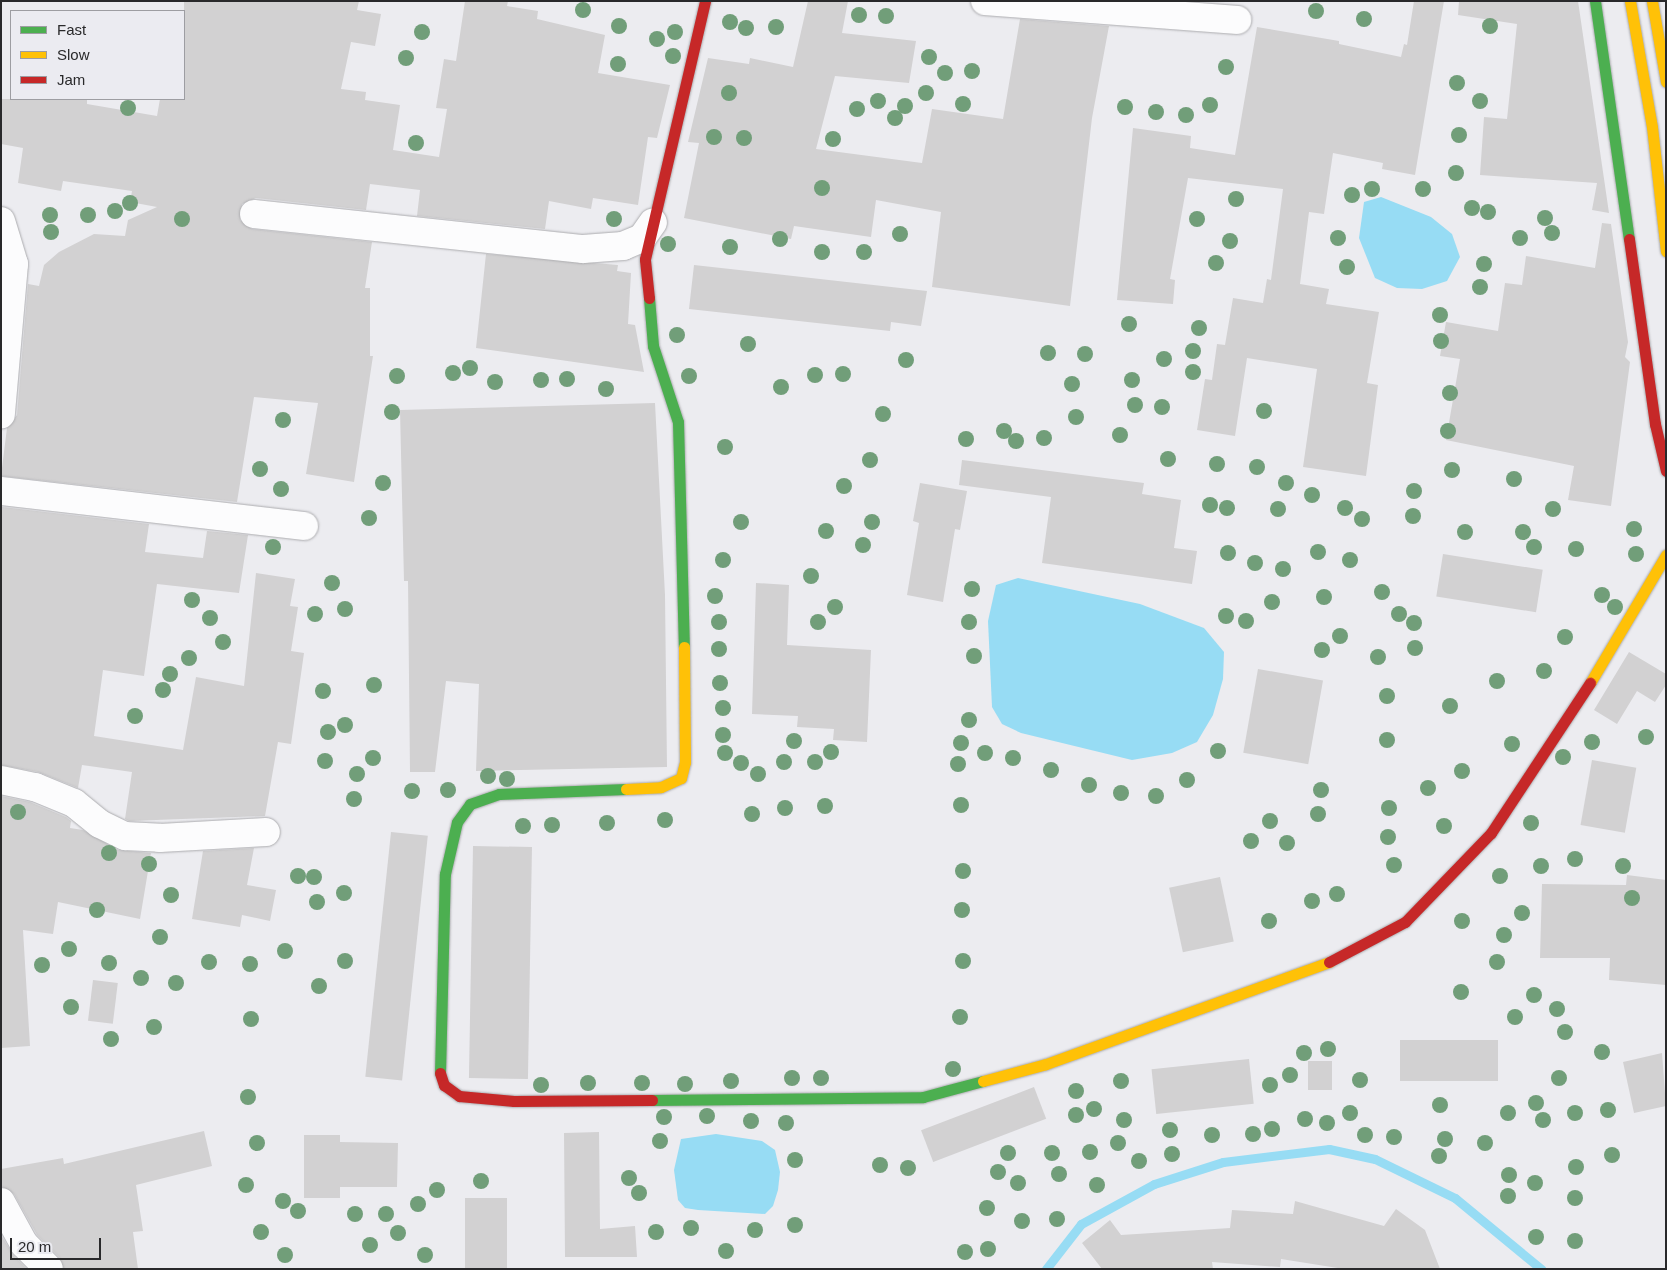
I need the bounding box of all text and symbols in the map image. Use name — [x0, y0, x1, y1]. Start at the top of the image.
legend — [10, 10, 185, 100]
text: Fast — [57, 21, 86, 38]
text: Slow — [57, 46, 90, 63]
text: Jam — [57, 71, 85, 88]
scale bar — [12, 1228, 104, 1260]
text: 20 m — [18, 1238, 51, 1255]

